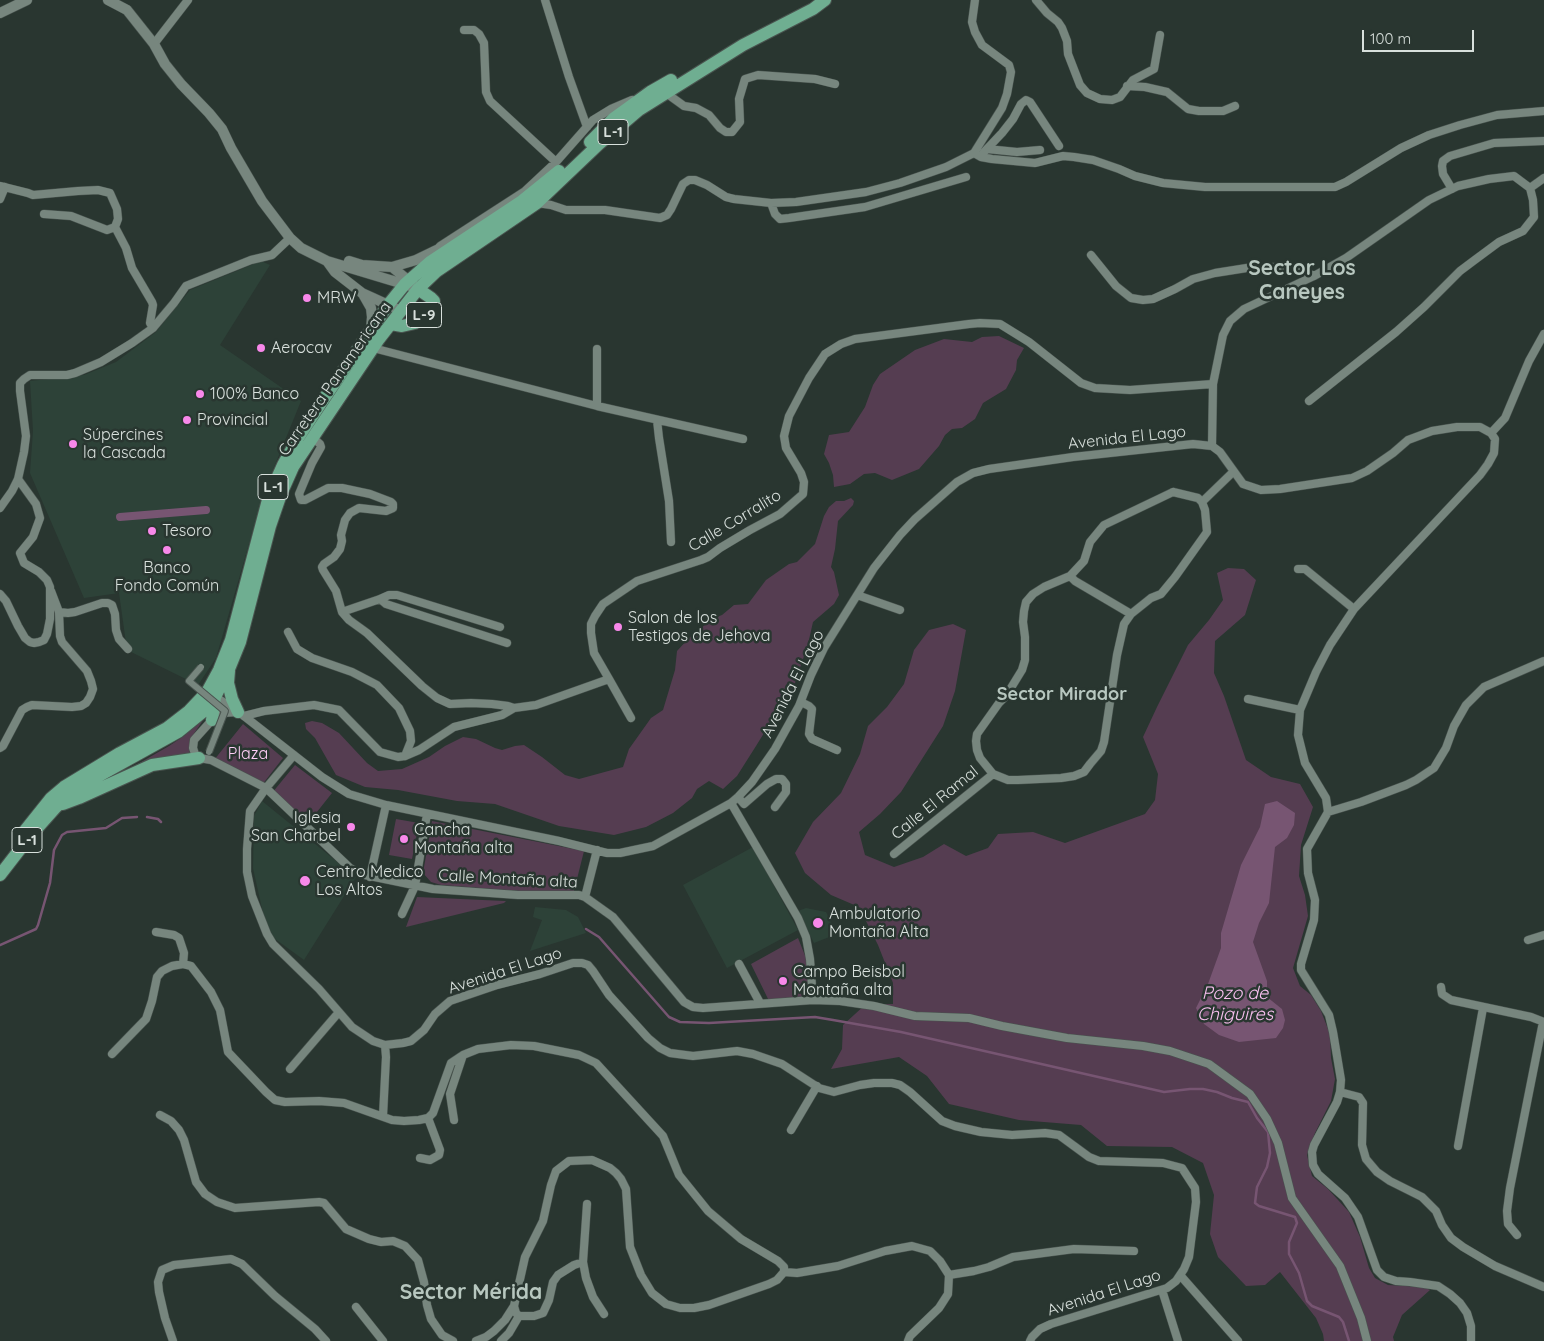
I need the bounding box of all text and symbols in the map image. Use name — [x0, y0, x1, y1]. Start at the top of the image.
scale bar — [1364, 20, 1476, 52]
text: 100 m — [1370, 29, 1411, 48]
road number: L-1 — [598, 120, 628, 144]
district label: Sector Los Caneyes — [1248, 256, 1356, 306]
place label: MRW — [317, 288, 356, 308]
marker: MRW — [301, 292, 313, 304]
street label: Carretera Panamericana — [274, 298, 396, 460]
road number: L-9 — [406, 302, 442, 328]
place label: Aerocav — [271, 338, 332, 358]
marker: Aerocav — [255, 342, 267, 354]
place label: 100% Banco — [210, 384, 299, 404]
marker: 100% Banco — [194, 388, 206, 400]
place label: Provincial — [197, 410, 268, 430]
marker: Provincial — [181, 414, 193, 426]
street label: Avenida El Lago — [1067, 422, 1187, 454]
place label: Súpercines la Cascada — [83, 425, 166, 463]
marker: Súpercines la Cascada — [67, 438, 79, 450]
road number: L-1 — [258, 474, 288, 500]
street label: Calle Corralito — [685, 486, 785, 556]
place label: Tesoro — [162, 521, 211, 541]
marker: Tesoro — [146, 525, 158, 537]
marker: Banco Fondo Común — [161, 544, 173, 556]
place label: Banco Fondo Común — [115, 558, 219, 596]
place label: Salon de los Testigos de Jehova — [628, 608, 770, 646]
marker: Salon de los Testigos de Jehova — [612, 621, 624, 633]
street label: Avenida El Lago — [758, 627, 828, 741]
district label: Sector Mirador — [997, 684, 1127, 706]
park label: Plaza — [228, 744, 268, 764]
street label: Calle El Ramal — [888, 762, 982, 844]
place label: Iglesia San Charbel — [251, 808, 341, 846]
place label: Cancha Montaña alta — [414, 820, 513, 858]
marker: Iglesia San Charbel — [345, 821, 357, 833]
road number: L-1 — [12, 828, 42, 852]
marker: Cancha Montaña alta — [398, 833, 410, 845]
place label: Centro Medico Los Altos — [316, 862, 423, 900]
street label: Calle Montaña alta — [438, 866, 578, 892]
marker: Centro Medico Los Altos — [298, 874, 312, 888]
place label: Ambulatorio Montaña Alta — [829, 904, 929, 942]
marker: Ambulatorio Montaña Alta — [811, 916, 825, 930]
street label: Avenida El Lago — [446, 944, 564, 998]
place label: Campo Beisbol Montaña alta — [793, 962, 905, 1000]
marker: Campo Beisbol Montaña alta — [777, 975, 789, 987]
water label: Pozo de Chiguires — [1197, 983, 1273, 1026]
street label: Avenida El Lago — [1045, 1266, 1163, 1320]
district label: Sector Mérida — [400, 1280, 542, 1306]

